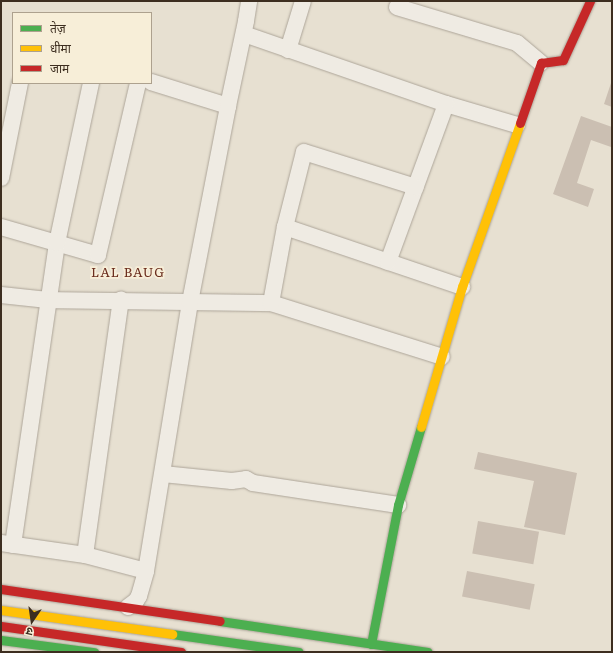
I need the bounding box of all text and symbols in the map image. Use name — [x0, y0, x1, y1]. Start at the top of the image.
legend — [12, 12, 152, 84]
text: तेज़ — [50, 19, 66, 37]
text: धीमा — [50, 39, 71, 57]
text: जाम — [50, 59, 69, 77]
district label: LAL BAUG — [91, 264, 165, 280]
north arrow — [12, 601, 52, 641]
text: उ — [24, 624, 34, 641]

